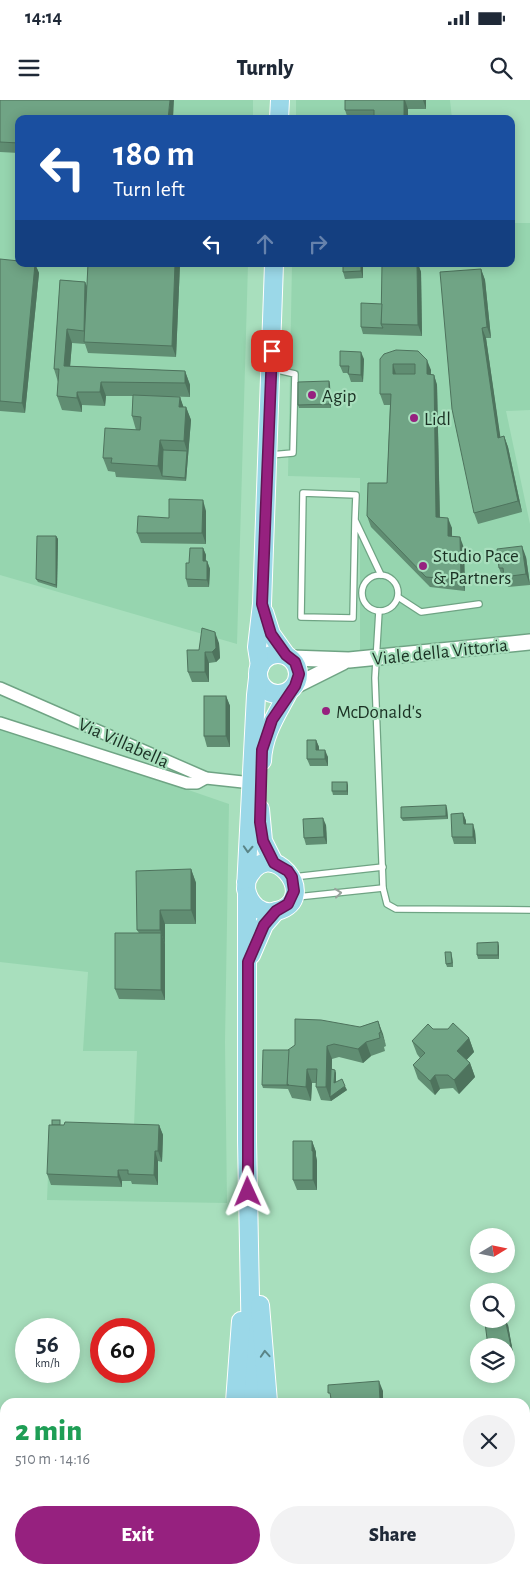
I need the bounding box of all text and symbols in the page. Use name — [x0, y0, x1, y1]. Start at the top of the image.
text: 14:14 — [25, 8, 62, 27]
icon: menu — [15, 54, 43, 82]
icon: search — [487, 54, 515, 82]
text: Turnly — [236, 57, 294, 79]
icon: left — [30, 135, 95, 200]
text: 180 m — [113, 137, 195, 172]
text: Turn left — [113, 178, 185, 200]
icon: left — [198, 230, 226, 258]
icon: ahead — [251, 230, 279, 258]
icon: right — [304, 230, 332, 258]
pin — [251, 330, 293, 372]
icon: arrive — [258, 337, 286, 365]
place label: Agip — [322, 387, 357, 406]
marker: Agip — [306, 389, 318, 401]
place label: Lidl — [424, 410, 451, 429]
marker: Lidl — [408, 412, 420, 424]
place label: Studio Pace & Partners — [433, 547, 519, 588]
marker: Studio Pace & Partners — [417, 560, 429, 572]
street label: Viale della Vittoria — [371, 636, 509, 669]
place label: McDonald's — [336, 703, 422, 722]
marker: McDonald's — [320, 705, 332, 717]
street label: Via Villabella — [75, 715, 172, 772]
one-way arrow — [243, 845, 254, 853]
one-way arrow — [334, 887, 342, 898]
position arrow — [221, 1165, 273, 1217]
north arrow — [470, 1228, 515, 1272]
map controls — [470, 1228, 515, 1383]
button: search — [470, 1283, 515, 1328]
speed limit sign: 60 — [90, 1318, 155, 1383]
text: 56 — [36, 1332, 59, 1357]
button: layers — [470, 1338, 515, 1383]
one-way arrow — [259, 1350, 270, 1358]
text: km/h — [35, 1357, 60, 1369]
button: close — [463, 1415, 515, 1467]
text: 2 min — [15, 1416, 82, 1446]
text: 510 m · 14:16 — [15, 1451, 90, 1467]
button: Exit — [15, 1506, 260, 1564]
button: Share — [270, 1506, 515, 1564]

